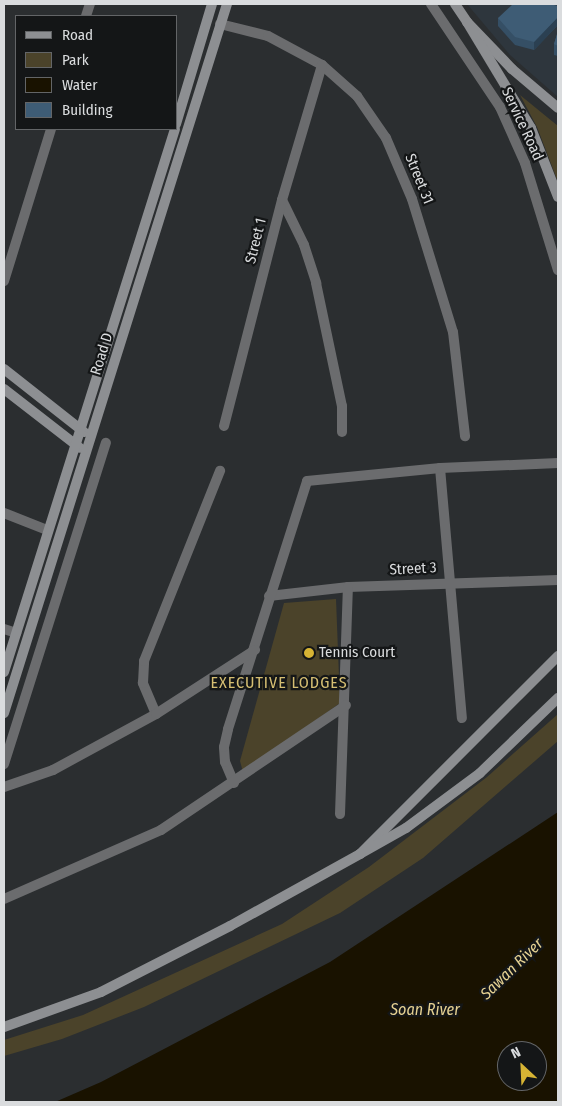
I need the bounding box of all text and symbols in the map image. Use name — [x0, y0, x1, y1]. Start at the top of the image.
legend — [15, 15, 178, 130]
text: Road — [62, 26, 93, 44]
text: Park — [62, 51, 89, 69]
text: Water — [62, 76, 97, 94]
street label: Service Road — [497, 85, 547, 163]
text: Building — [62, 101, 113, 119]
street label: Street 31 — [401, 151, 437, 207]
street label: Street 1 — [242, 216, 270, 266]
street label: Road D — [87, 331, 117, 377]
street label: Street 3 — [389, 559, 437, 579]
place label: Tennis Court — [319, 644, 395, 662]
marker: Tennis Court — [303, 647, 315, 659]
district label: EXECUTIVE LODGES — [208, 673, 350, 693]
water label: Sawan River — [477, 934, 547, 1004]
water label: Soan River — [390, 1000, 460, 1020]
north arrow — [497, 1041, 547, 1091]
text: N — [508, 1043, 523, 1062]

